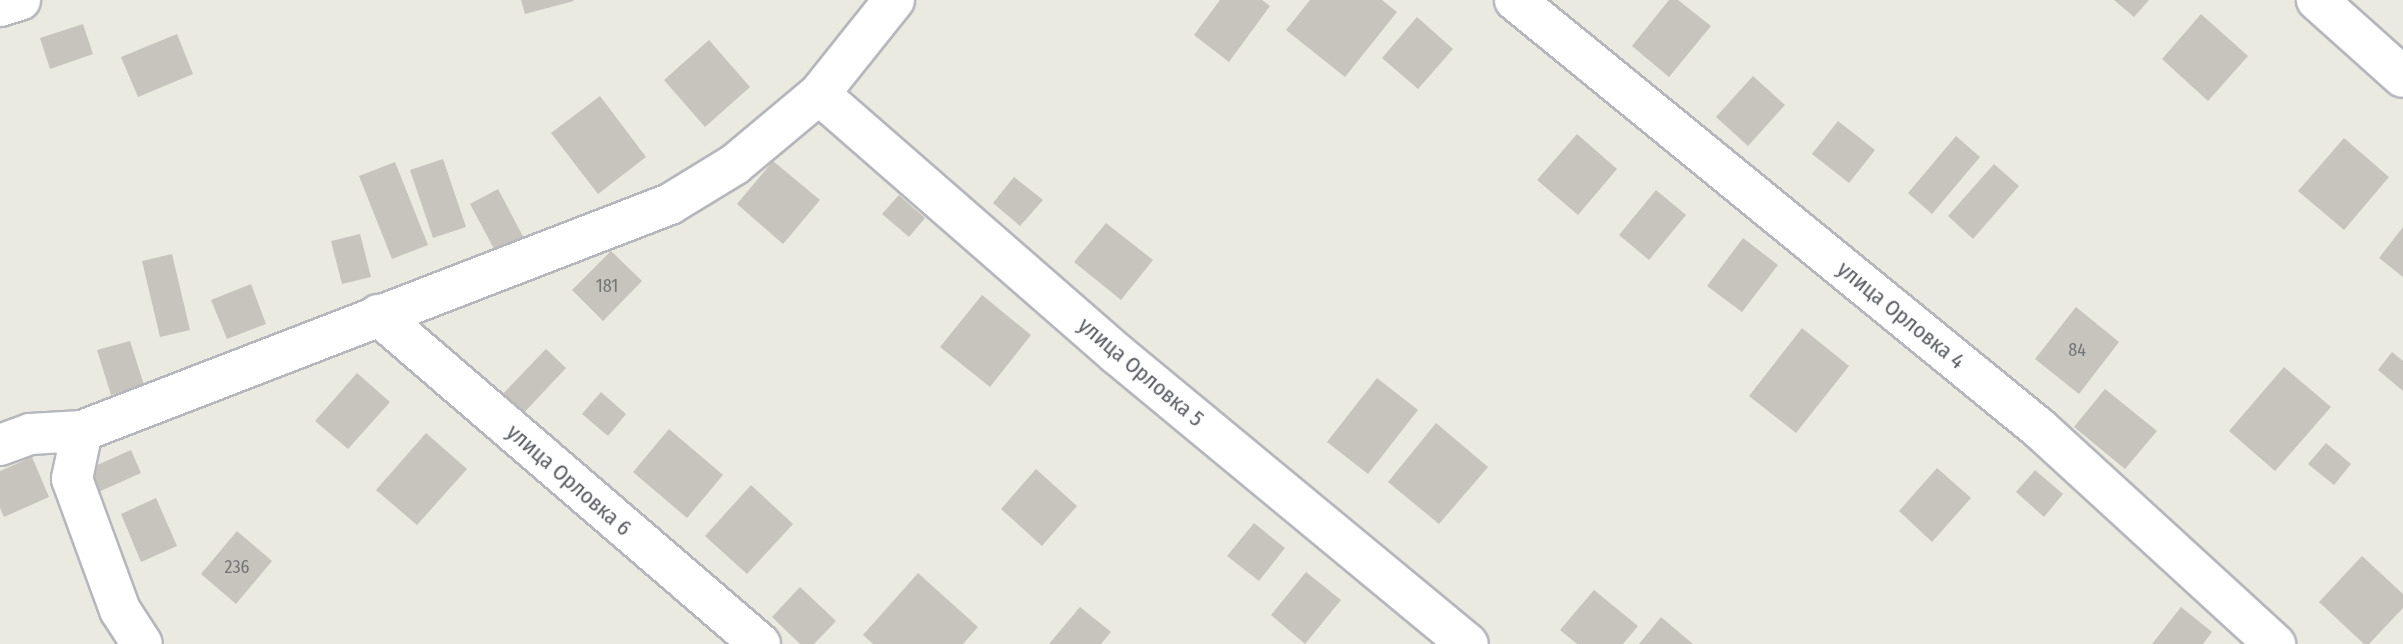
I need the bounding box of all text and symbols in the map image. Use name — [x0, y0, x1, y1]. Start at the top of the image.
street label: улица Орловка 4 — [1832, 256, 1970, 374]
house number: 181 — [596, 275, 618, 297]
street label: улица Орловка 5 — [1073, 312, 1209, 432]
house number: 84 — [2068, 339, 2086, 361]
street label: улица Орловка 6 — [501, 419, 637, 541]
house number: 236 — [225, 556, 249, 578]

